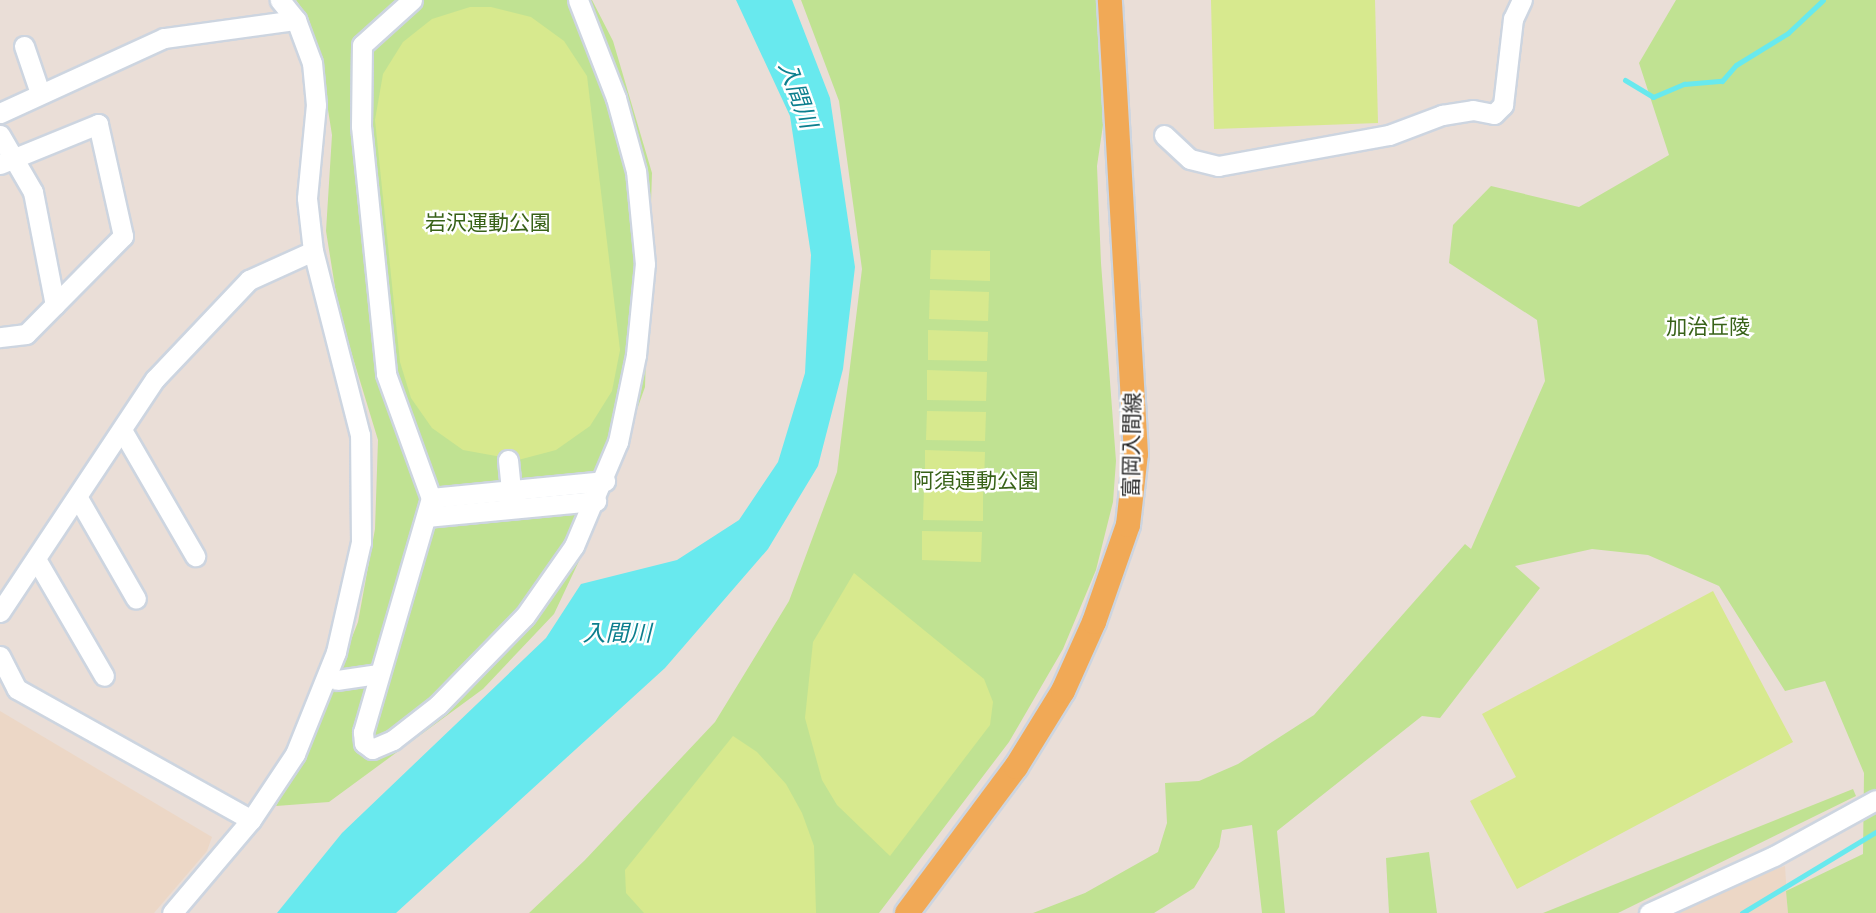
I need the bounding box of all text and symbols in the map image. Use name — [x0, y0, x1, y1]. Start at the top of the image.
water label: 入間川 — [772, 58, 822, 132]
park label: 岩沢運動公園 — [425, 210, 551, 236]
park label: 加治丘陵 — [1666, 314, 1750, 340]
street label: 富岡入間線 — [1118, 392, 1146, 498]
park label: 阿須運動公園 — [913, 468, 1039, 494]
water label: 入間川 — [583, 620, 651, 648]

